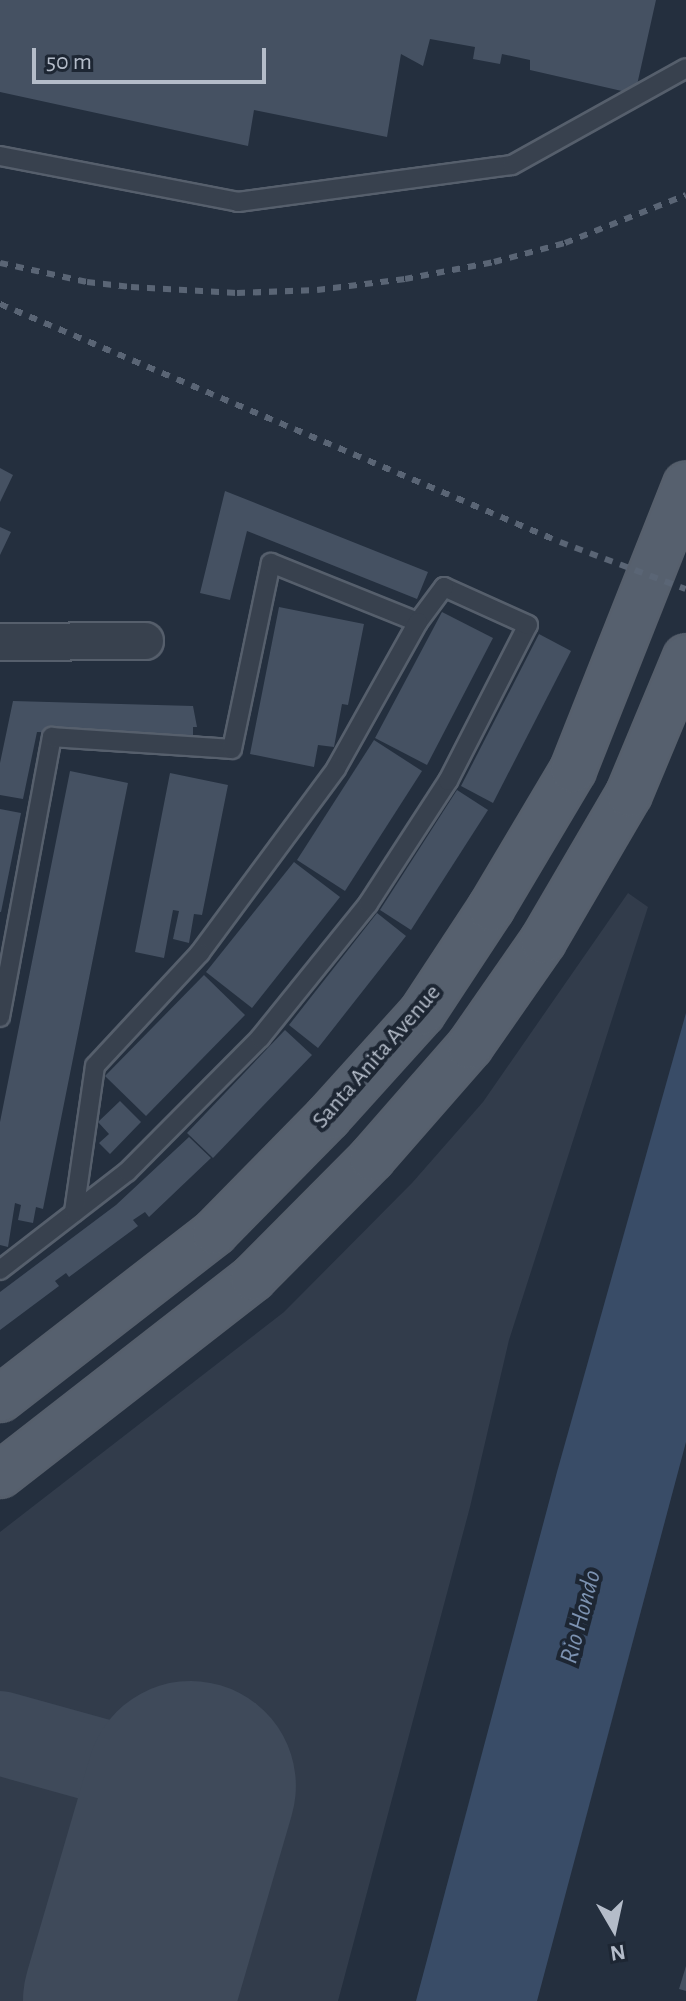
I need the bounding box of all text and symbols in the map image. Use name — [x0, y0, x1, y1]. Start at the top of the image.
scale bar — [36, 32, 270, 82]
text: 50 m — [46, 50, 92, 74]
street label: Santa Anita Avenue — [307, 979, 447, 1135]
water label: Rio Hondo — [554, 1567, 608, 1667]
north arrow — [574, 1889, 654, 1969]
text: N — [608, 1941, 627, 1965]

